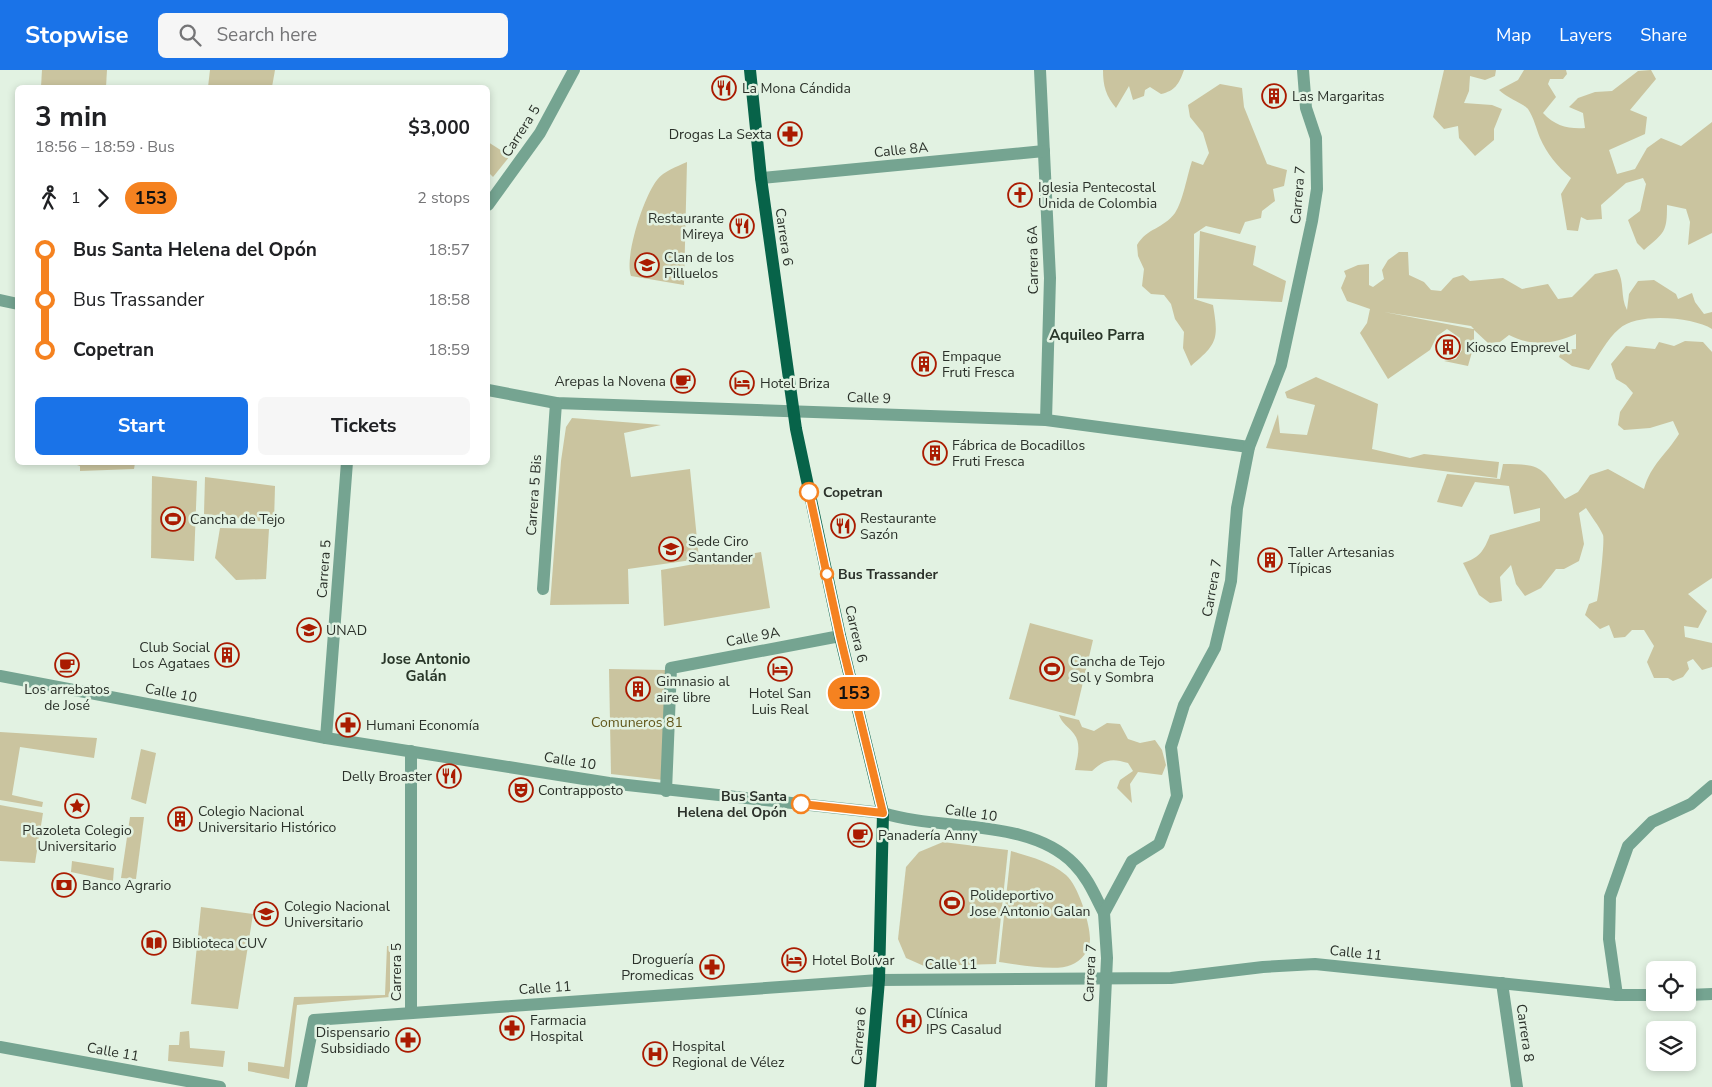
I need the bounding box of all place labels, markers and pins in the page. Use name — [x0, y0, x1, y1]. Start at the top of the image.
restaurant icon: La Mona Cándida — [711, 75, 737, 101]
place label: La Mona Cándida — [742, 79, 851, 98]
building icon: Las Margaritas — [1261, 83, 1287, 109]
place label: Las Margaritas — [1292, 87, 1385, 106]
pharmacy icon: Drogas La Sexta — [777, 121, 803, 147]
place label: Drogas La Sexta — [669, 125, 772, 144]
place label: Iglesia Pentecostal Unida de Colombia — [1038, 178, 1157, 213]
church icon: Iglesia Pentecostal Unida de Colombia — [1007, 182, 1033, 208]
place label: Restaurante Mireya — [648, 209, 724, 244]
restaurant icon: Restaurante Mireya — [729, 213, 755, 239]
place label: Clan de los Pilluelos — [664, 248, 735, 283]
school or university icon: Clan de los Pilluelos — [634, 252, 660, 278]
building icon: Kiosco Emprevel — [1435, 334, 1461, 360]
place label: Kiosco Emprevel — [1466, 338, 1570, 357]
place label: Empaque Fruti Fresca — [942, 347, 1015, 382]
building icon: Empaque Fruti Fresca — [911, 351, 937, 377]
cafe icon: Arepas la Novena — [670, 368, 696, 394]
hotel icon: Hotel Briza — [729, 370, 755, 396]
place label: Arepas la Novena — [554, 372, 666, 391]
place label: Hotel Briza — [760, 374, 830, 393]
place label: Fábrica de Bocadillos Fruti Fresca — [952, 436, 1085, 471]
building icon: Fábrica de Bocadillos Fruti Fresca — [922, 440, 948, 466]
marker: Copetran — [799, 482, 819, 502]
place label: Copetran — [823, 483, 883, 502]
sports icon: Cancha de Tejo — [160, 506, 186, 532]
place label: Restaurante Sazón — [860, 509, 936, 544]
place label: Cancha de Tejo — [190, 510, 285, 529]
restaurant icon: Restaurante Sazón — [830, 513, 856, 539]
place label: Sede Ciro Santander — [688, 532, 753, 567]
school or university icon: Sede Ciro Santander — [658, 536, 684, 562]
place label: Taller Artesanias Típicas — [1288, 543, 1395, 578]
building icon: Taller Artesanias Típicas — [1257, 547, 1283, 573]
place label: Bus Trassander — [838, 565, 939, 584]
marker: Bus Trassander — [820, 567, 834, 581]
school or university icon: UNAD — [296, 617, 322, 643]
place label: UNAD — [326, 621, 367, 640]
place label: Club Social Los Agataes — [132, 638, 211, 673]
building icon: Club Social Los Agataes — [214, 642, 240, 668]
cafe icon: Los arrebatos de José — [54, 652, 80, 678]
place label: Cancha de Tejo Sol y Sombra — [1070, 652, 1165, 687]
hotel icon: Hotel San Luis Real — [767, 656, 793, 682]
sports icon: Cancha de Tejo Sol y Sombra — [1039, 656, 1065, 682]
place label: Gimnasio al aire libre — [656, 672, 731, 707]
building icon: Gimnasio al aire libre — [625, 676, 651, 702]
place label: Los arrebatos de José — [24, 680, 110, 715]
place label: Hotel San Luis Real — [749, 684, 811, 719]
pharmacy icon: Humani Economía — [335, 712, 361, 738]
place label: Humani Economía — [366, 716, 479, 735]
restaurant icon: Delly Broaster — [436, 763, 462, 789]
place label: Delly Broaster — [342, 767, 432, 786]
theatre icon: Contrapposto — [508, 777, 534, 803]
place label: Contrapposto — [538, 781, 624, 800]
place label: Bus Santa Helena del Opón — [677, 787, 787, 822]
place icon: Plazoleta Colegio Universitario — [64, 793, 90, 819]
marker: Bus Santa Helena del Opón — [791, 794, 811, 814]
place label: Colegio Nacional Universitario Histórico — [198, 802, 337, 837]
building icon: Colegio Nacional Universitario Histórico — [167, 806, 193, 832]
place label: Plazoleta Colegio Universitario — [22, 821, 132, 856]
cafe icon: Panadería Anny — [847, 822, 873, 848]
place label: Panadería Anny — [878, 826, 978, 845]
bank icon: Banco Agrario — [51, 872, 77, 898]
place label: Banco Agrario — [82, 876, 172, 895]
place label: Polideportivo Jose Antonio Galan — [969, 886, 1091, 921]
sports icon: Polideportivo Jose Antonio Galan — [939, 890, 965, 916]
place label: Colegio Nacional Universitario — [284, 897, 391, 932]
school or university icon: Colegio Nacional Universitario — [253, 901, 279, 927]
library icon: Biblioteca CUV — [141, 930, 167, 956]
place label: Biblioteca CUV — [172, 934, 267, 953]
hotel icon: Hotel Bolívar — [781, 947, 807, 973]
place label: Droguería Promedicas — [621, 950, 694, 985]
place label: Hotel Bolívar — [812, 951, 895, 970]
pharmacy icon: Droguería Promedicas — [699, 954, 725, 980]
place label: Clínica IPS Casalud — [926, 1004, 1002, 1039]
hospital icon: Clínica IPS Casalud — [896, 1008, 922, 1034]
place label: Farmacia Hospital — [530, 1011, 586, 1046]
pharmacy icon: Farmacia Hospital — [499, 1015, 525, 1041]
place label: Dispensario Subsidiado — [316, 1023, 390, 1058]
pharmacy icon: Dispensario Subsidiado — [395, 1027, 421, 1053]
place label: Hospital Regional de Vélez — [672, 1037, 785, 1072]
hospital icon: Hospital Regional de Vélez — [642, 1041, 668, 1067]

